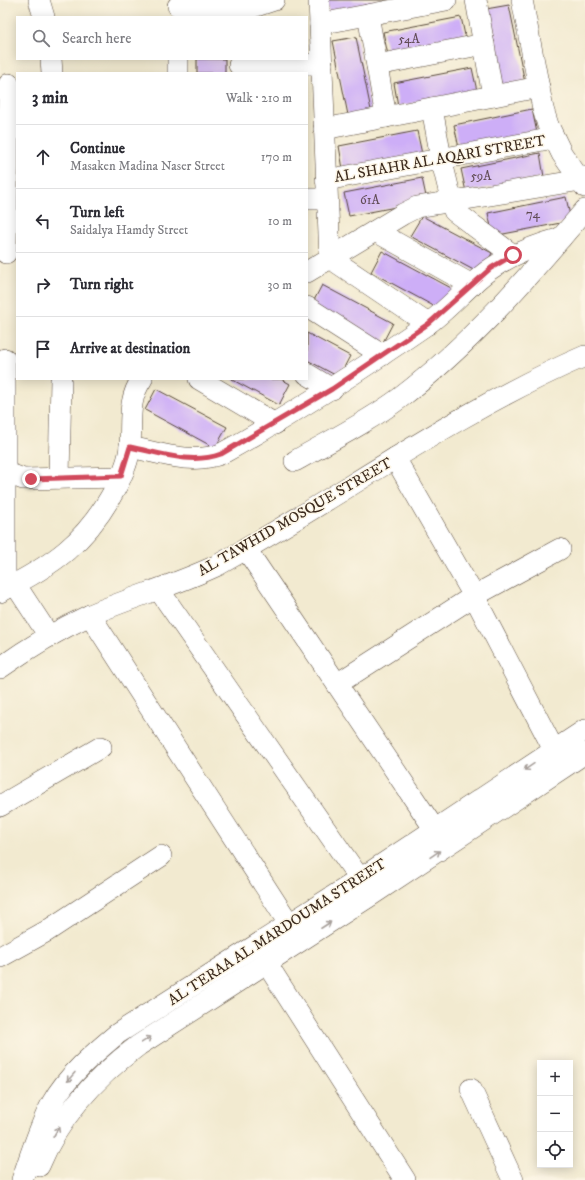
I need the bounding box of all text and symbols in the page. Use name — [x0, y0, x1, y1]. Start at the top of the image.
search box — [16, 16, 308, 60]
icon: search — [30, 27, 52, 49]
text: Search here — [62, 29, 131, 48]
house number: 54A — [398, 31, 420, 47]
text: 3 min — [32, 87, 68, 109]
text: Walk · 210 m — [226, 90, 292, 106]
street label: AL SHAHR AL AQARI STREET — [333, 131, 548, 187]
text: Continue — [70, 139, 125, 158]
icon: ahead — [32, 146, 54, 168]
text: 170 m — [261, 149, 292, 165]
text: Masaken Madina Naser Street — [70, 158, 225, 174]
house number: 59A — [470, 168, 492, 184]
house number: 61A — [360, 192, 381, 208]
text: Turn left — [70, 203, 124, 222]
house number: 74 — [526, 206, 541, 222]
icon: left — [32, 210, 54, 232]
text: 10 m — [268, 213, 292, 229]
text: Saidalya Hamdy Street — [70, 222, 188, 238]
route start — [504, 246, 522, 264]
icon: right — [32, 274, 54, 296]
text: Turn right — [70, 275, 133, 294]
text: 30 m — [268, 277, 292, 293]
icon: arrive — [32, 338, 54, 360]
text: Arrive at destination — [70, 339, 190, 358]
street label: AL TAWHID MOSQUE STREET — [195, 453, 396, 580]
route end — [22, 470, 40, 488]
one-way arrow — [524, 763, 535, 771]
one-way arrow — [429, 849, 441, 857]
street label: AL TERAA AL MARDOUMA STREET — [164, 854, 390, 1010]
one-way arrow — [320, 920, 332, 928]
one-way arrow — [140, 1036, 152, 1044]
map controls — [537, 1060, 573, 1168]
button: + — [537, 1060, 573, 1096]
one-way arrow — [67, 1072, 76, 1082]
button: − — [537, 1096, 573, 1132]
one-way arrow — [53, 1126, 60, 1138]
button: locate — [537, 1132, 573, 1168]

